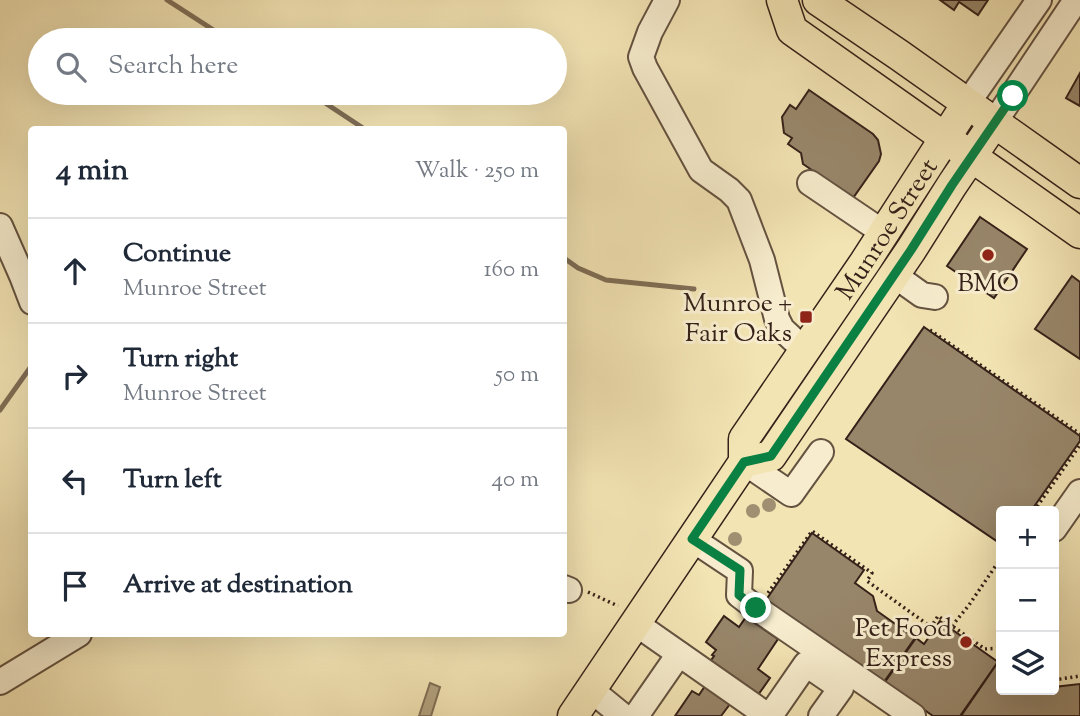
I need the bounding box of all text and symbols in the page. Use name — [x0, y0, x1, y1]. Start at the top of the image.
search box — [28, 28, 567, 105]
icon: search — [52, 48, 90, 86]
text: Search here — [108, 48, 238, 85]
route start — [997, 80, 1028, 111]
text: 4 min — [56, 150, 129, 193]
street label: Munroe Street — [828, 152, 948, 308]
text: Walk · 250 m — [415, 155, 539, 188]
text: Continue — [123, 236, 231, 273]
marker: BMO — [980, 247, 996, 263]
icon: ahead — [56, 252, 94, 290]
text: 160 m — [484, 254, 539, 287]
place label: BMO — [957, 266, 1019, 303]
text: Munroe Street — [123, 273, 267, 306]
place label: Munroe + Fair Oaks — [683, 286, 792, 353]
marker: Munroe + Fair Oaks — [798, 309, 814, 325]
text: Turn right — [123, 341, 238, 378]
icon: right — [56, 357, 94, 395]
text: 50 m — [495, 359, 539, 392]
text: Munroe Street — [123, 378, 267, 411]
icon: left — [56, 462, 94, 500]
text: Turn left — [123, 462, 222, 499]
text: 40 m — [492, 464, 539, 497]
map controls — [996, 506, 1059, 695]
button: + — [996, 506, 1059, 569]
icon: arrive — [56, 567, 94, 605]
text: Arrive at destination — [123, 567, 353, 604]
button: − — [996, 569, 1059, 632]
route end — [740, 592, 771, 623]
place label: Pet Food Express — [855, 611, 952, 678]
button: layers — [996, 632, 1059, 695]
marker: Pet Food Express — [958, 634, 974, 650]

